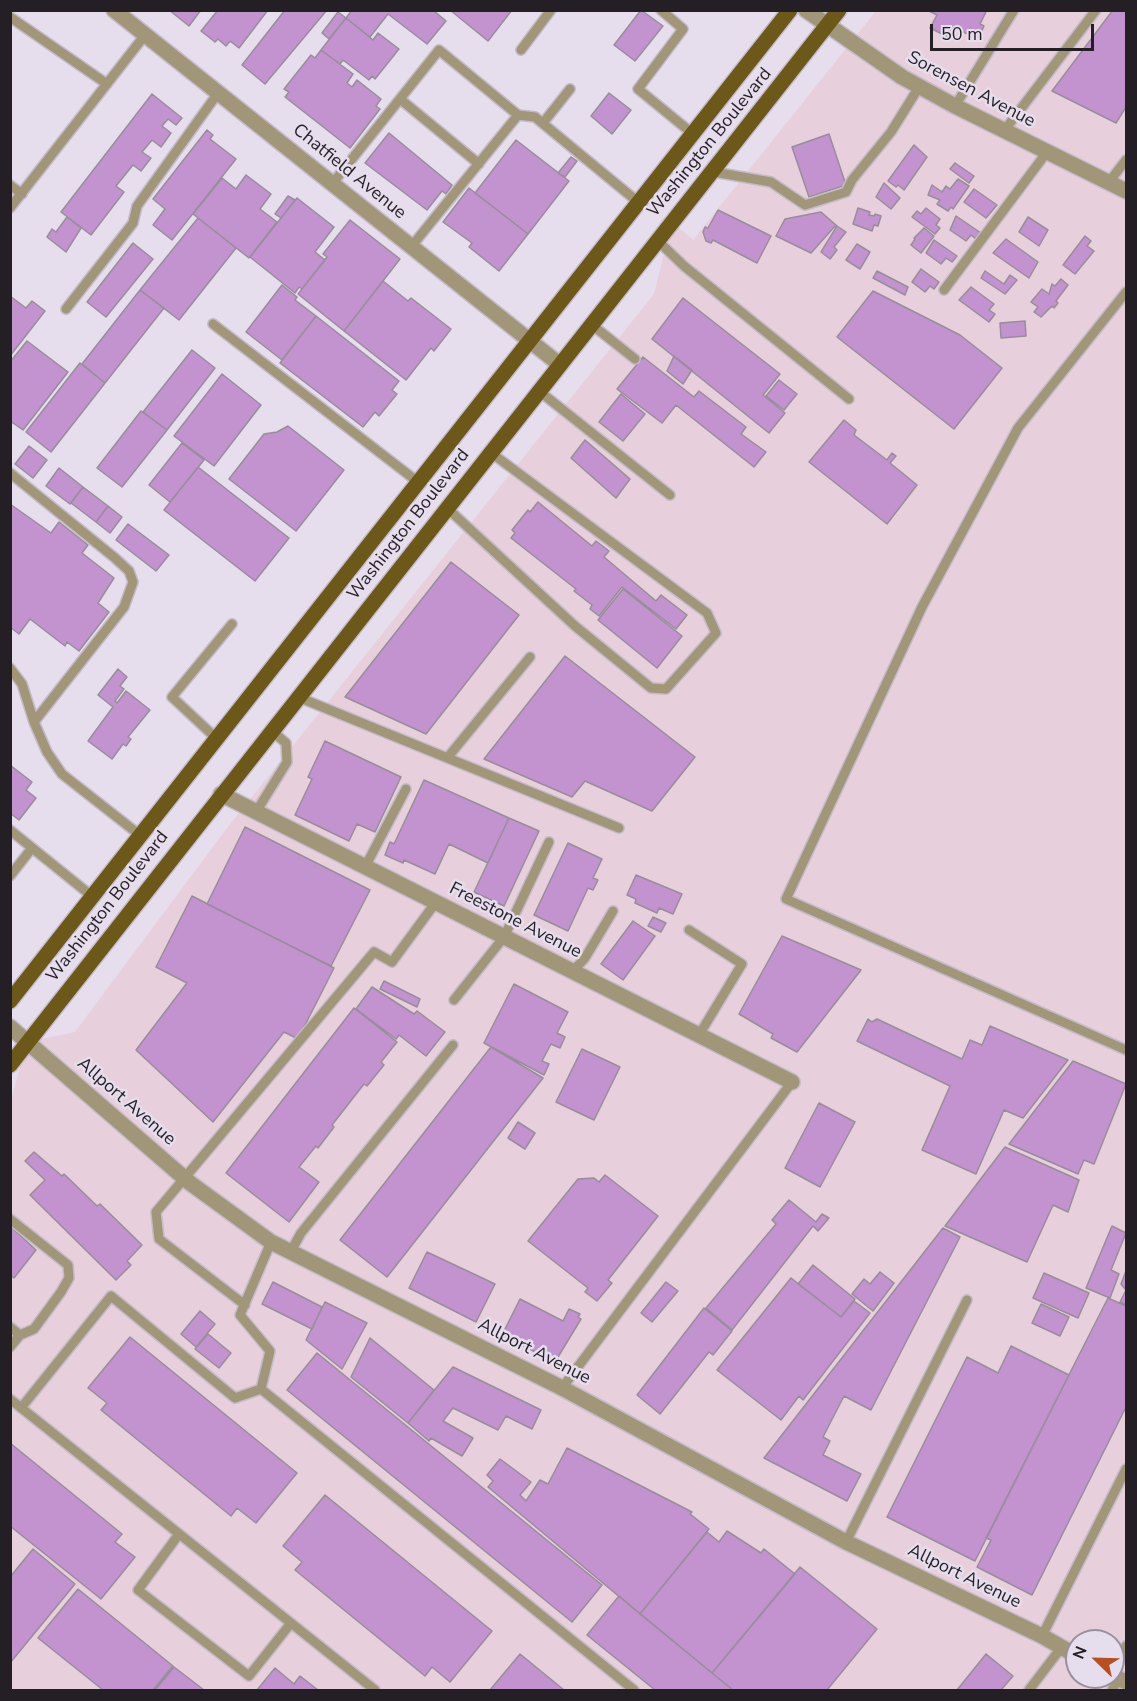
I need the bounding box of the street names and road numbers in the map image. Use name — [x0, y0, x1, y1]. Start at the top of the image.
street label: Sorensen Avenue — [903, 47, 1039, 133]
street label: Washington Boulevard — [643, 64, 777, 222]
street label: Chatfield Avenue — [288, 120, 410, 224]
street label: Washington Boulevard — [343, 445, 475, 605]
street label: Washington Boulevard — [42, 827, 174, 987]
street label: Freestone Avenue — [445, 878, 585, 964]
street label: Allport Avenue — [72, 1053, 180, 1151]
street label: Allport Avenue — [474, 1314, 594, 1390]
street label: Allport Avenue — [904, 1540, 1024, 1614]

